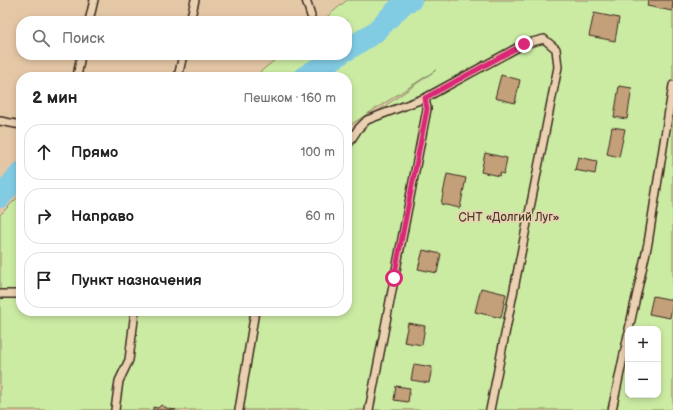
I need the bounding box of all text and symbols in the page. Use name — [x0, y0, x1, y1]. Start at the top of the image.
search box — [16, 16, 352, 60]
icon: search — [30, 27, 52, 49]
text: Поиск — [62, 29, 105, 48]
route end — [515, 35, 533, 53]
text: 2 мин — [32, 88, 78, 108]
text: Пешком · 160 m — [244, 90, 336, 106]
icon: ahead — [33, 141, 55, 163]
text: Прямо — [71, 143, 118, 162]
text: 100 m — [300, 144, 335, 160]
icon: right — [33, 205, 55, 227]
text: Направо — [71, 207, 134, 226]
text: 60 m — [305, 208, 335, 224]
park label: СНТ «Долгий Луг» — [458, 210, 560, 225]
icon: arrive — [33, 269, 55, 291]
route start — [385, 269, 403, 287]
text: Пункт назначения — [71, 271, 202, 290]
map controls — [625, 326, 661, 398]
button: + — [625, 326, 661, 362]
button: − — [625, 362, 661, 398]

